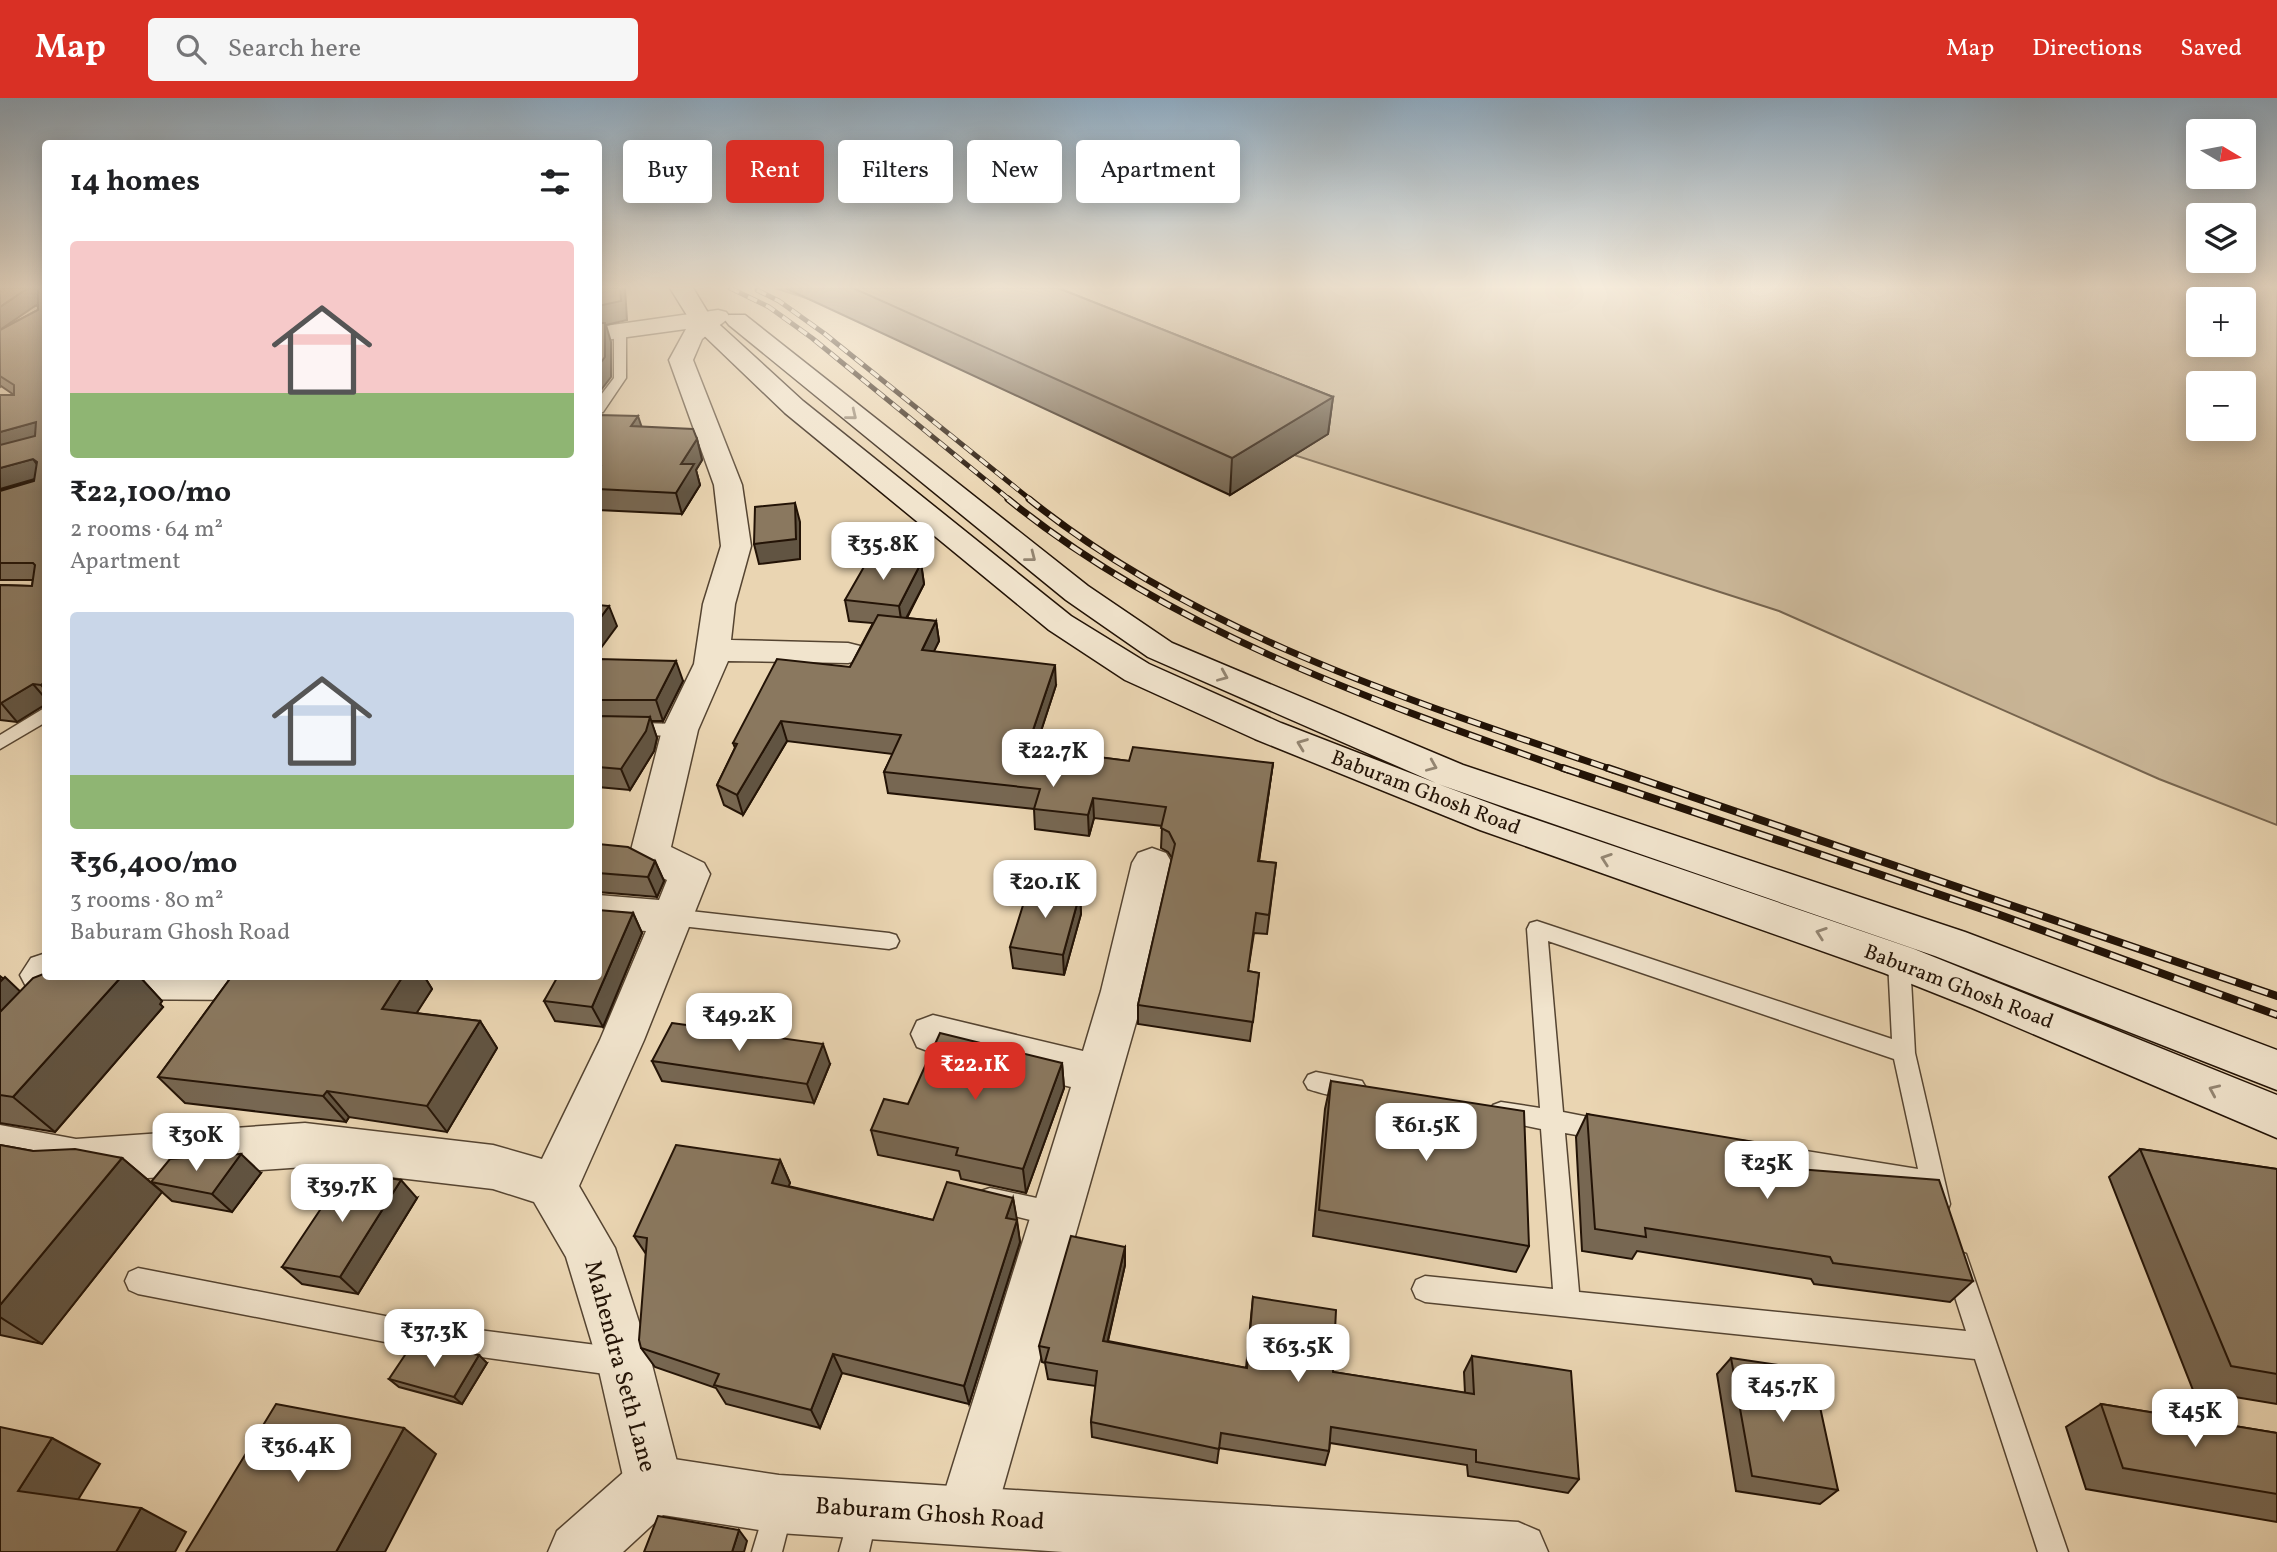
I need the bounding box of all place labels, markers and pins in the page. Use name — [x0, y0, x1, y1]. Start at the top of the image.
pin: ₹35.8K — [826, 522, 940, 582]
pin: ₹22.7K — [996, 730, 1110, 789]
pin: ₹20.1K — [988, 860, 1102, 920]
pin: ₹49.2K — [682, 993, 796, 1053]
pin: ₹22.1K — [918, 1042, 1032, 1102]
pin: ₹61.5K — [1369, 1104, 1483, 1163]
pin: ₹30K — [155, 1114, 237, 1173]
pin: ₹25K — [1726, 1142, 1808, 1201]
pin: ₹39.7K — [285, 1164, 399, 1224]
pin: ₹37.3K — [377, 1310, 491, 1369]
pin: ₹63.5K — [1241, 1324, 1355, 1384]
pin: ₹45.7K — [1726, 1364, 1840, 1424]
pin: ₹45K — [2154, 1390, 2236, 1449]
pin: ₹36.4K — [241, 1424, 355, 1484]

